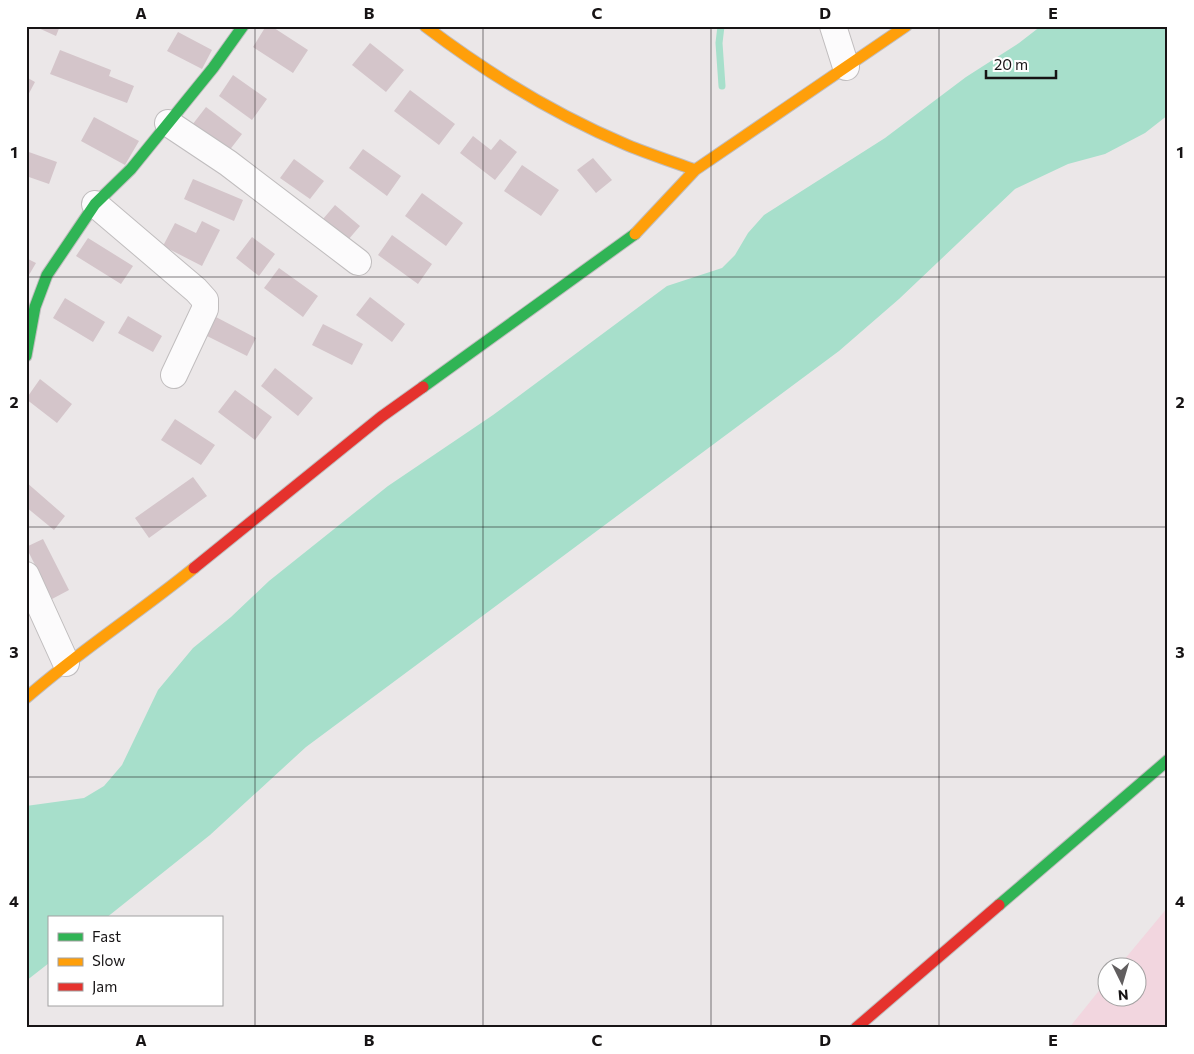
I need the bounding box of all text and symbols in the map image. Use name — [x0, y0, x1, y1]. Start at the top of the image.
text: A — [135, 3, 147, 22]
text: B — [364, 3, 375, 22]
text: C — [592, 3, 603, 22]
text: D — [819, 3, 831, 22]
text: E — [1048, 3, 1058, 22]
scale bar — [986, 48, 1056, 80]
text: 20 m — [994, 55, 1028, 73]
text: 1 — [10, 142, 18, 161]
text: 1 — [1176, 142, 1184, 161]
text: 2 — [9, 392, 19, 411]
text: 2 — [1175, 392, 1185, 411]
text: 3 — [9, 642, 19, 661]
text: 3 — [1175, 642, 1185, 661]
text: 4 — [9, 891, 19, 910]
text: 4 — [1175, 891, 1185, 910]
legend — [48, 916, 222, 1006]
text: Fast — [92, 927, 121, 945]
text: Slow — [92, 951, 125, 969]
north arrow — [1096, 956, 1146, 1006]
text: Jam — [92, 977, 117, 995]
text: N — [1117, 987, 1129, 1004]
text: A — [135, 1030, 147, 1049]
text: B — [364, 1030, 375, 1049]
text: C — [592, 1030, 603, 1049]
text: D — [819, 1030, 831, 1049]
text: E — [1048, 1030, 1058, 1049]

